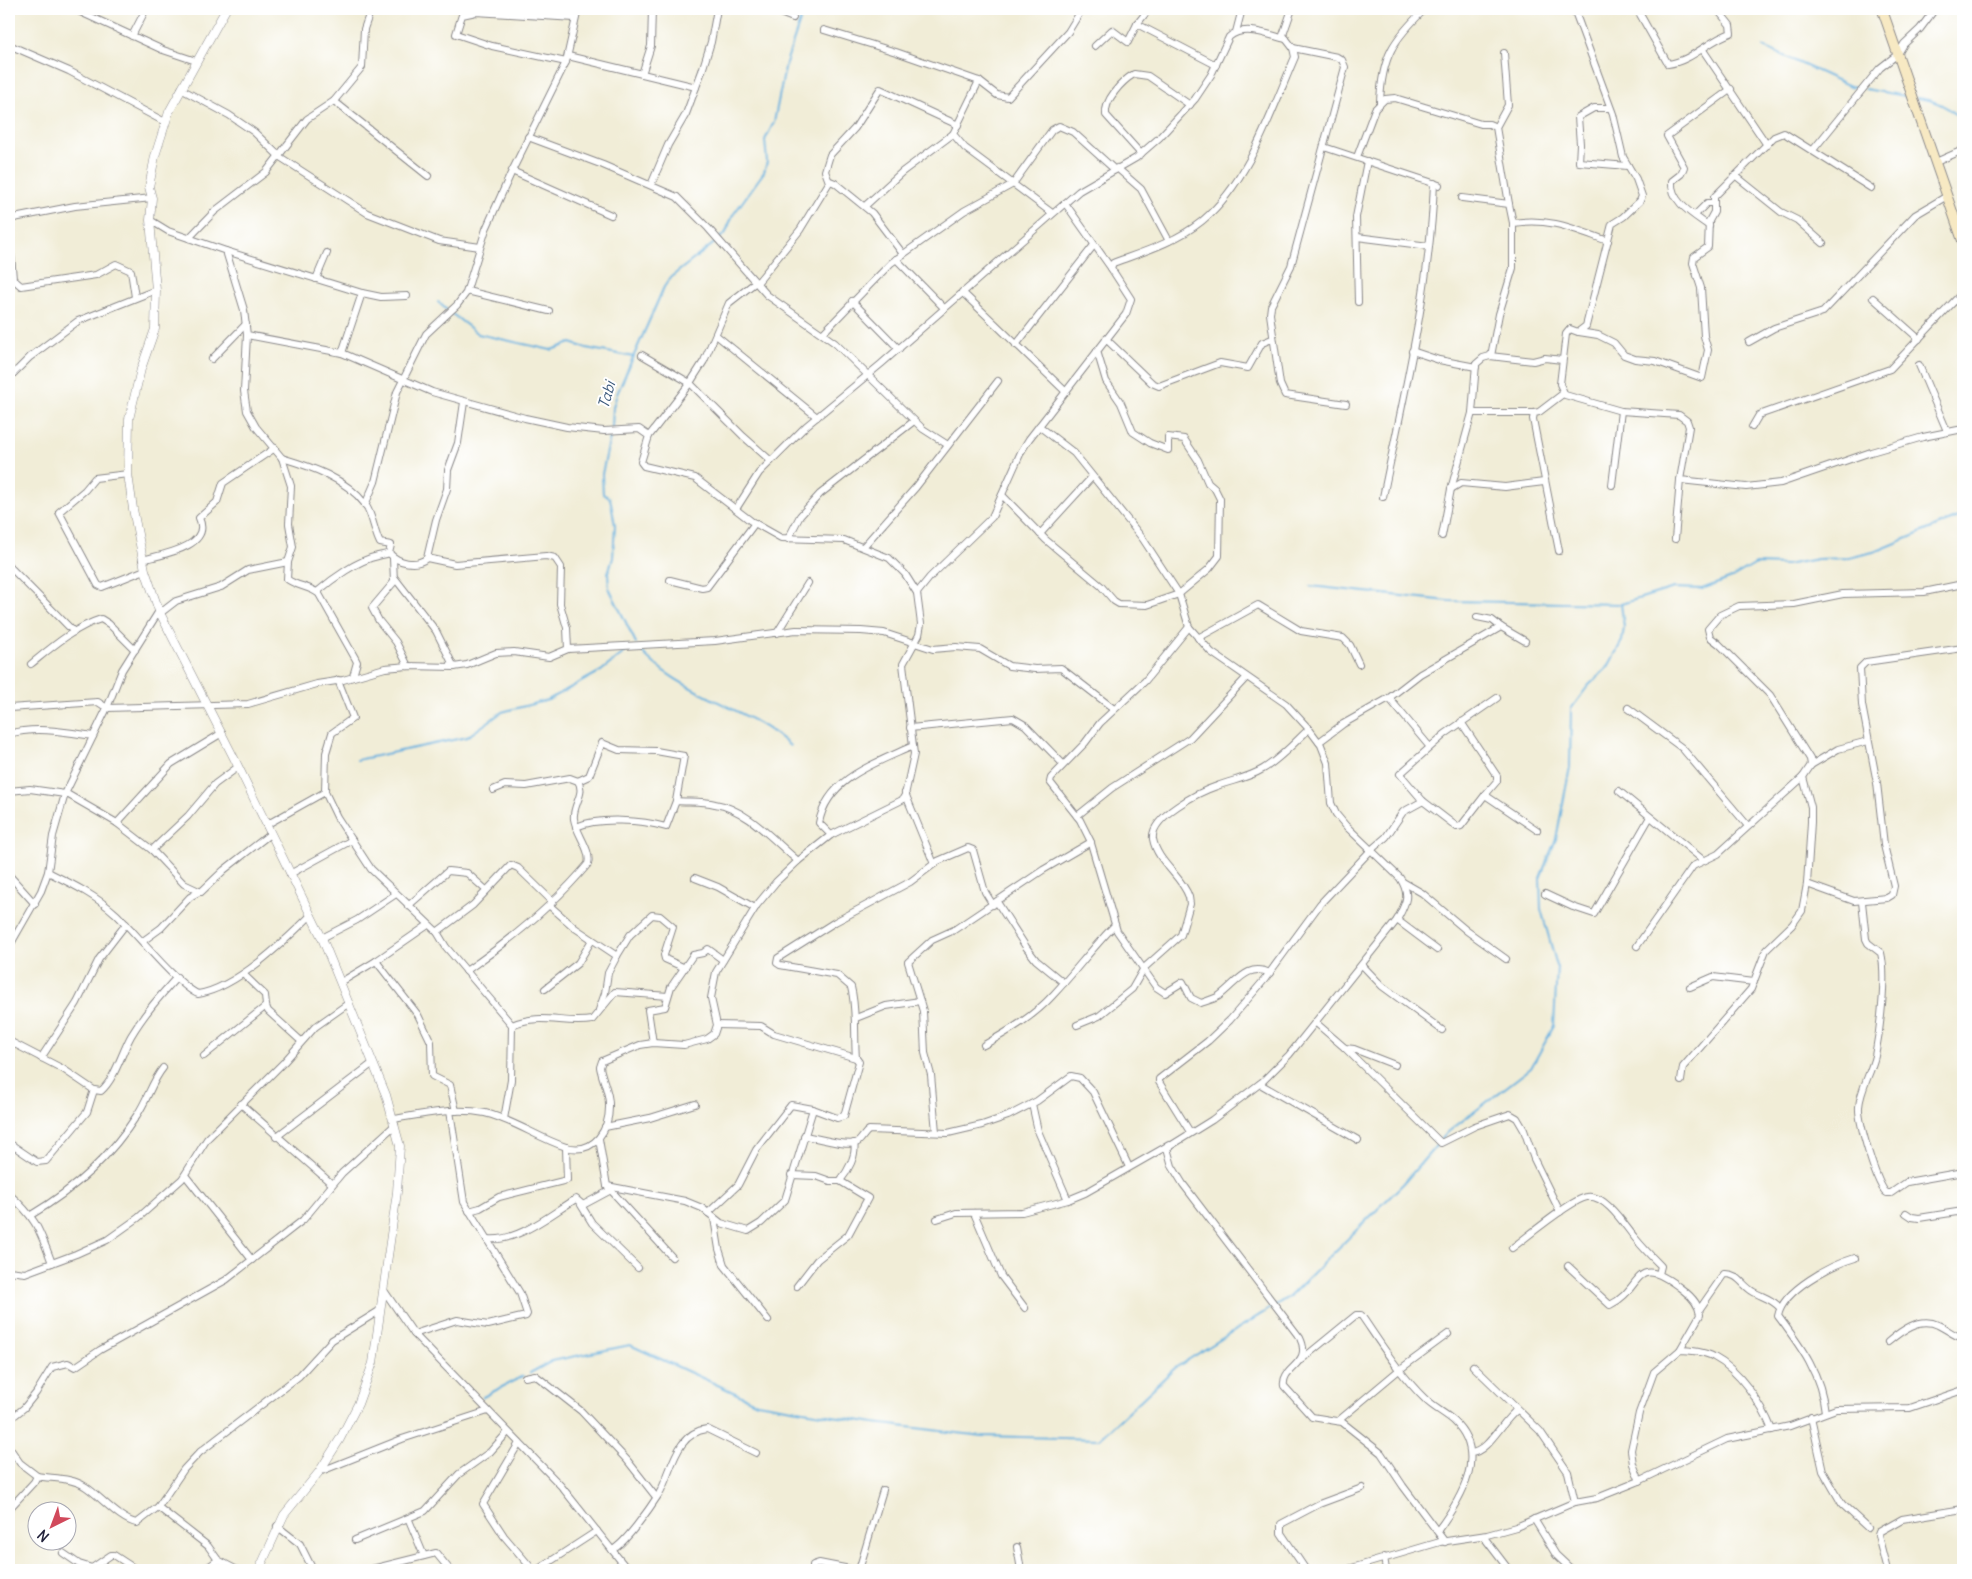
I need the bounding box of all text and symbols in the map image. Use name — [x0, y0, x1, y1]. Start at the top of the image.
water label: Tabi — [594, 378, 620, 410]
north arrow — [28, 1502, 78, 1552]
text: N — [34, 1526, 53, 1546]

